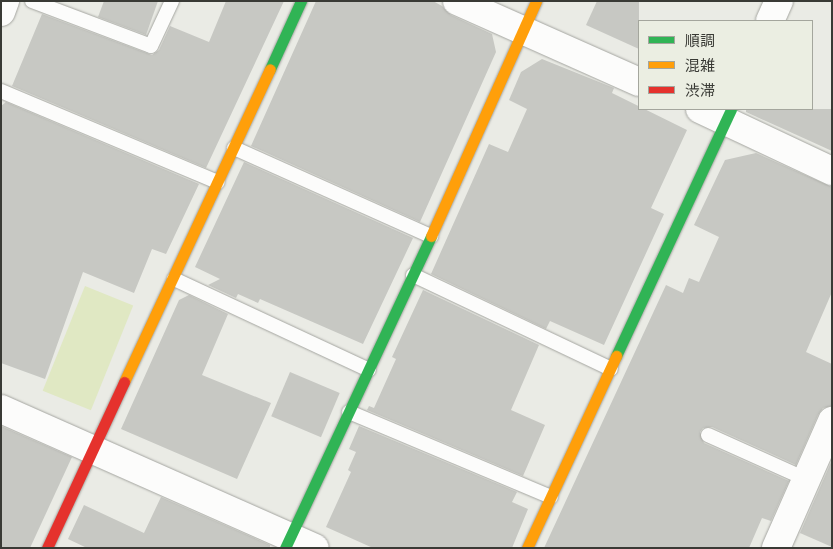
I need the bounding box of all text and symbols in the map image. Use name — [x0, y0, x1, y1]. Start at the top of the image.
legend — [638, 20, 813, 110]
text: 順調 — [685, 31, 715, 50]
text: 混雑 — [685, 56, 715, 75]
text: 渋滞 — [685, 81, 715, 100]

